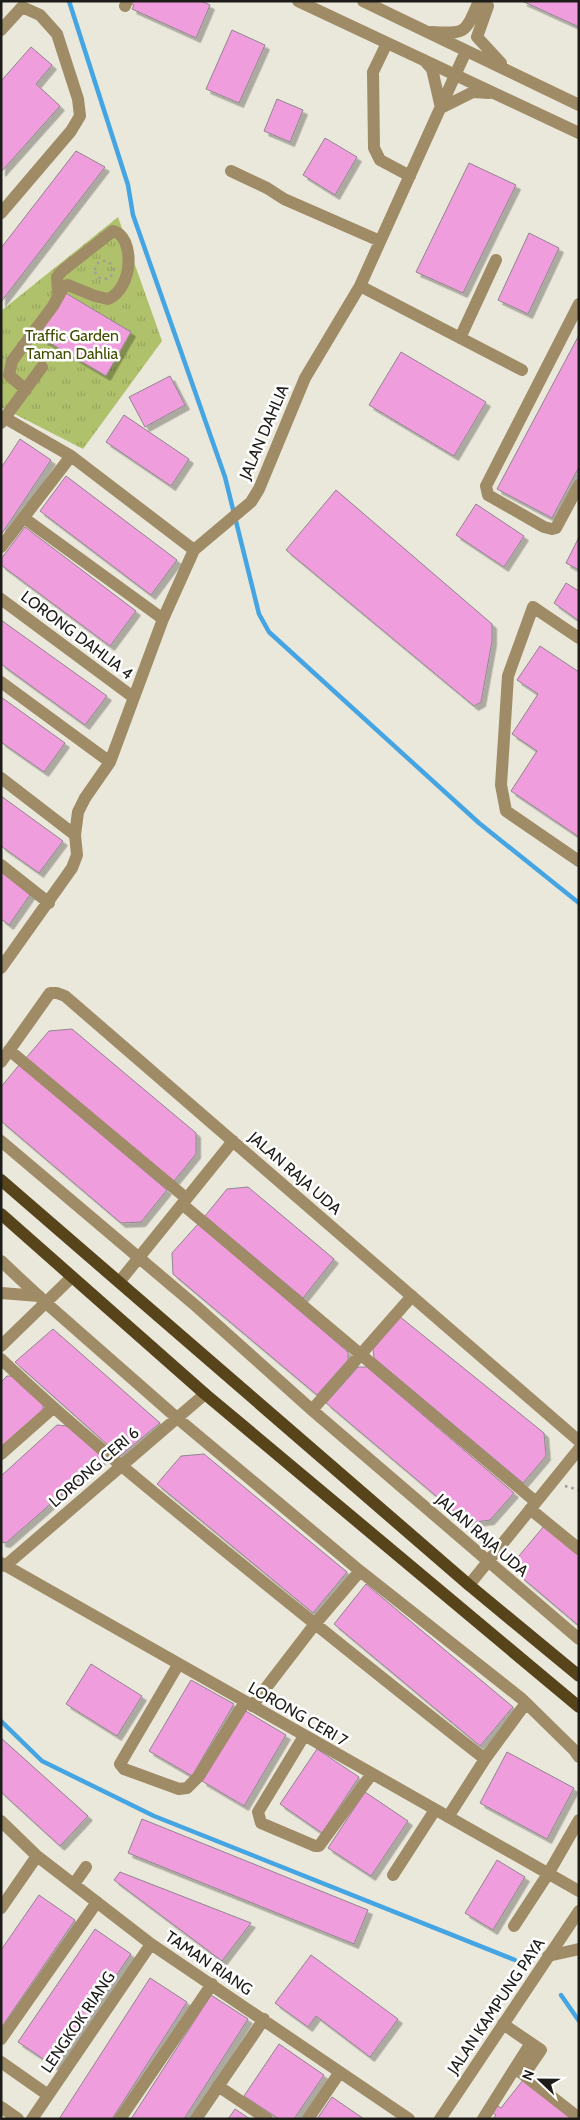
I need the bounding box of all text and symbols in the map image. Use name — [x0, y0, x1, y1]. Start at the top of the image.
park label: Traffic Garden Taman Dahlia — [25, 326, 119, 363]
street label: JALAN DAHLIA — [235, 382, 293, 483]
street label: LORONG DAHLIA 4 — [17, 587, 137, 683]
street label: JALAN RAJA UDA — [244, 1127, 345, 1219]
street label: LORONG CERI 6 — [45, 1423, 143, 1511]
street label: JALAN RAJA UDA — [431, 1489, 532, 1581]
street label: LORONG CERI 7 — [245, 1678, 351, 1750]
street label: TAMAN RIANG — [162, 1927, 256, 1999]
street label: JALAN KAMPUNG PAYA — [443, 1934, 549, 2078]
street label: LENGKOK RIANG — [37, 1968, 119, 2076]
north arrow — [515, 2055, 565, 2105]

